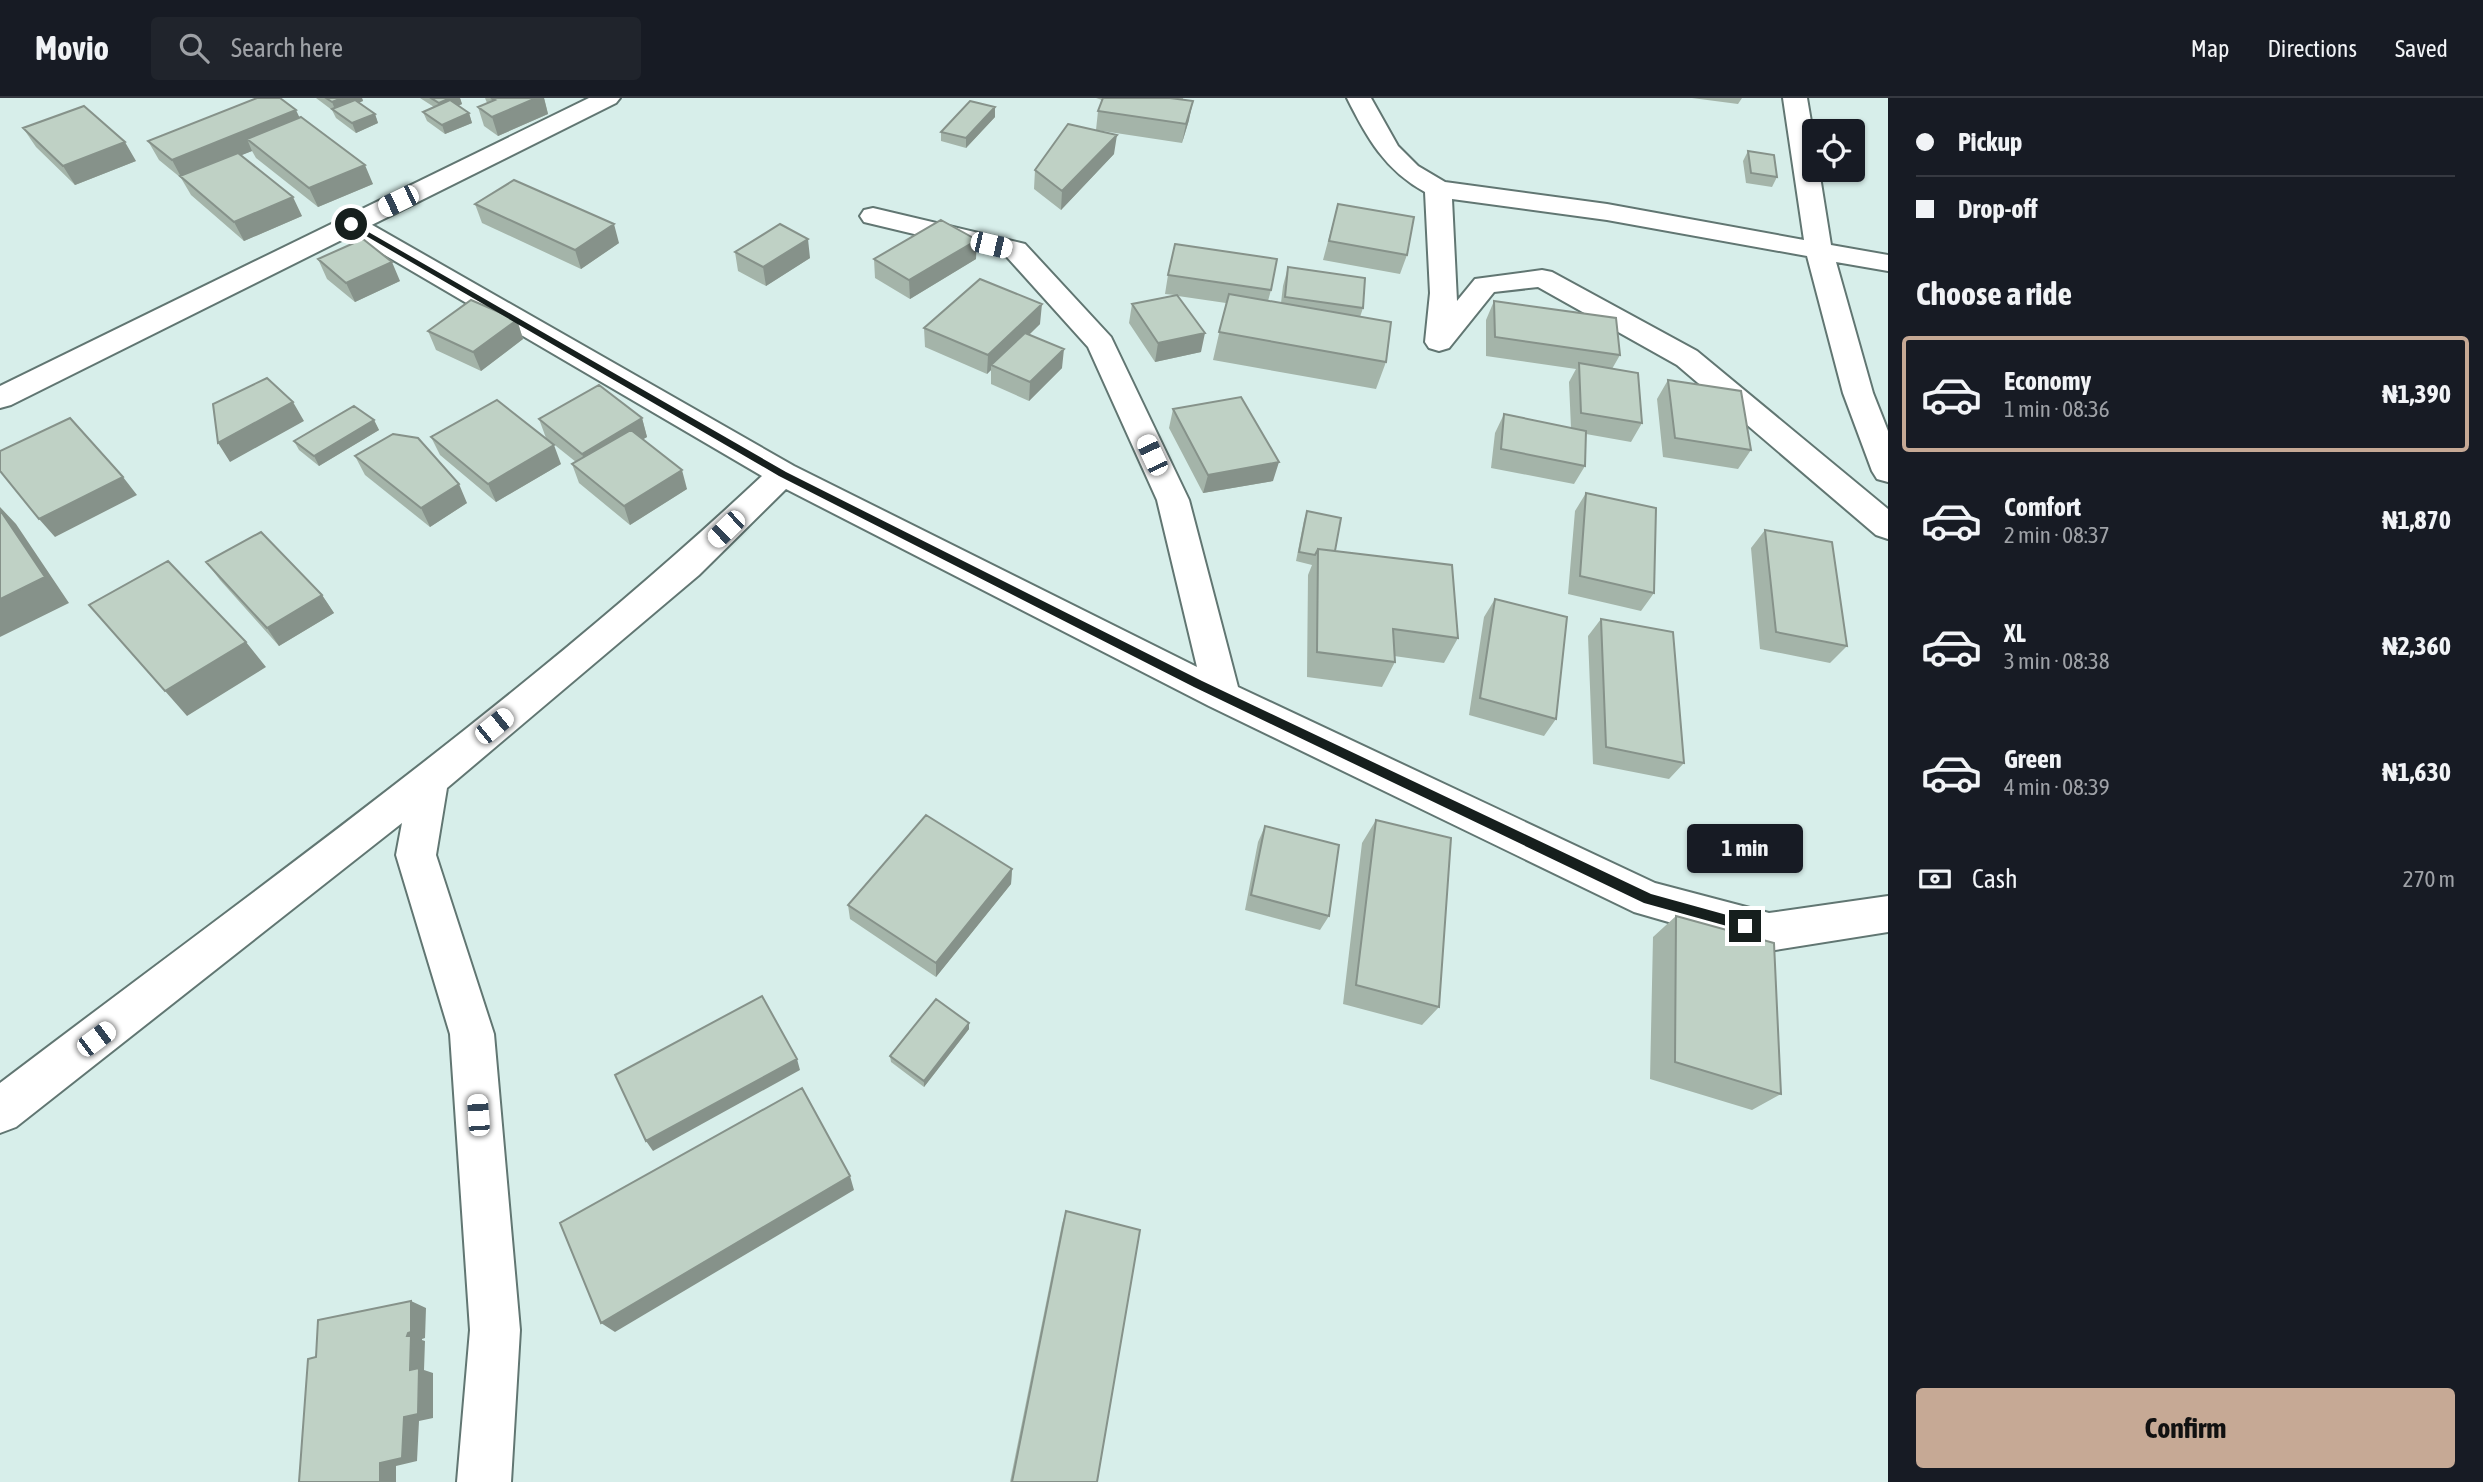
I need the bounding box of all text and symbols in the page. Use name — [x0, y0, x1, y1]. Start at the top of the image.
search box — [151, 17, 641, 80]
text: Movio — [35, 29, 109, 67]
icon: search — [175, 29, 213, 67]
text: Search here — [231, 33, 343, 63]
text: Map — [2191, 35, 2229, 62]
text: Directions — [2267, 35, 2357, 62]
text: Saved — [2395, 35, 2448, 62]
map controls — [1802, 119, 1865, 182]
button: locate — [1802, 119, 1865, 182]
text: Pickup — [1958, 127, 2022, 157]
car — [375, 182, 422, 220]
text: Drop-off — [1958, 194, 2038, 224]
route start — [335, 208, 367, 240]
car — [969, 230, 1014, 260]
text: Choose a ride — [1916, 275, 2072, 312]
icon: car — [1920, 363, 1983, 426]
text: Economy — [2004, 366, 2091, 396]
text: ₦1,390 — [2382, 379, 2451, 409]
text: 1 min · 08:36 — [2004, 396, 2110, 422]
car — [1134, 432, 1171, 478]
icon: car — [1920, 489, 1983, 552]
text: Comfort — [2004, 492, 2081, 522]
text: ₦1,870 — [2382, 505, 2451, 535]
car — [704, 507, 749, 551]
text: 2 min · 08:37 — [2004, 522, 2110, 548]
icon: car — [1920, 615, 1983, 678]
text: XL — [2004, 618, 2026, 648]
text: ₦2,360 — [2382, 631, 2451, 661]
text: 3 min · 08:38 — [2004, 648, 2110, 674]
car — [472, 705, 517, 747]
icon: car — [1920, 741, 1983, 804]
text: Green — [2004, 744, 2062, 774]
text: ₦1,630 — [2382, 757, 2451, 787]
text: 4 min · 08:39 — [2004, 774, 2110, 800]
callout: 1 min — [1687, 824, 1803, 874]
text: 1 min — [1722, 835, 1768, 861]
icon: cash — [1916, 860, 1954, 898]
text: Cash — [1972, 864, 2018, 894]
text: 270 m — [2403, 866, 2455, 892]
route end — [1729, 910, 1761, 942]
car — [73, 1018, 120, 1060]
car — [467, 1093, 490, 1137]
button: Confirm — [1916, 1388, 2455, 1468]

